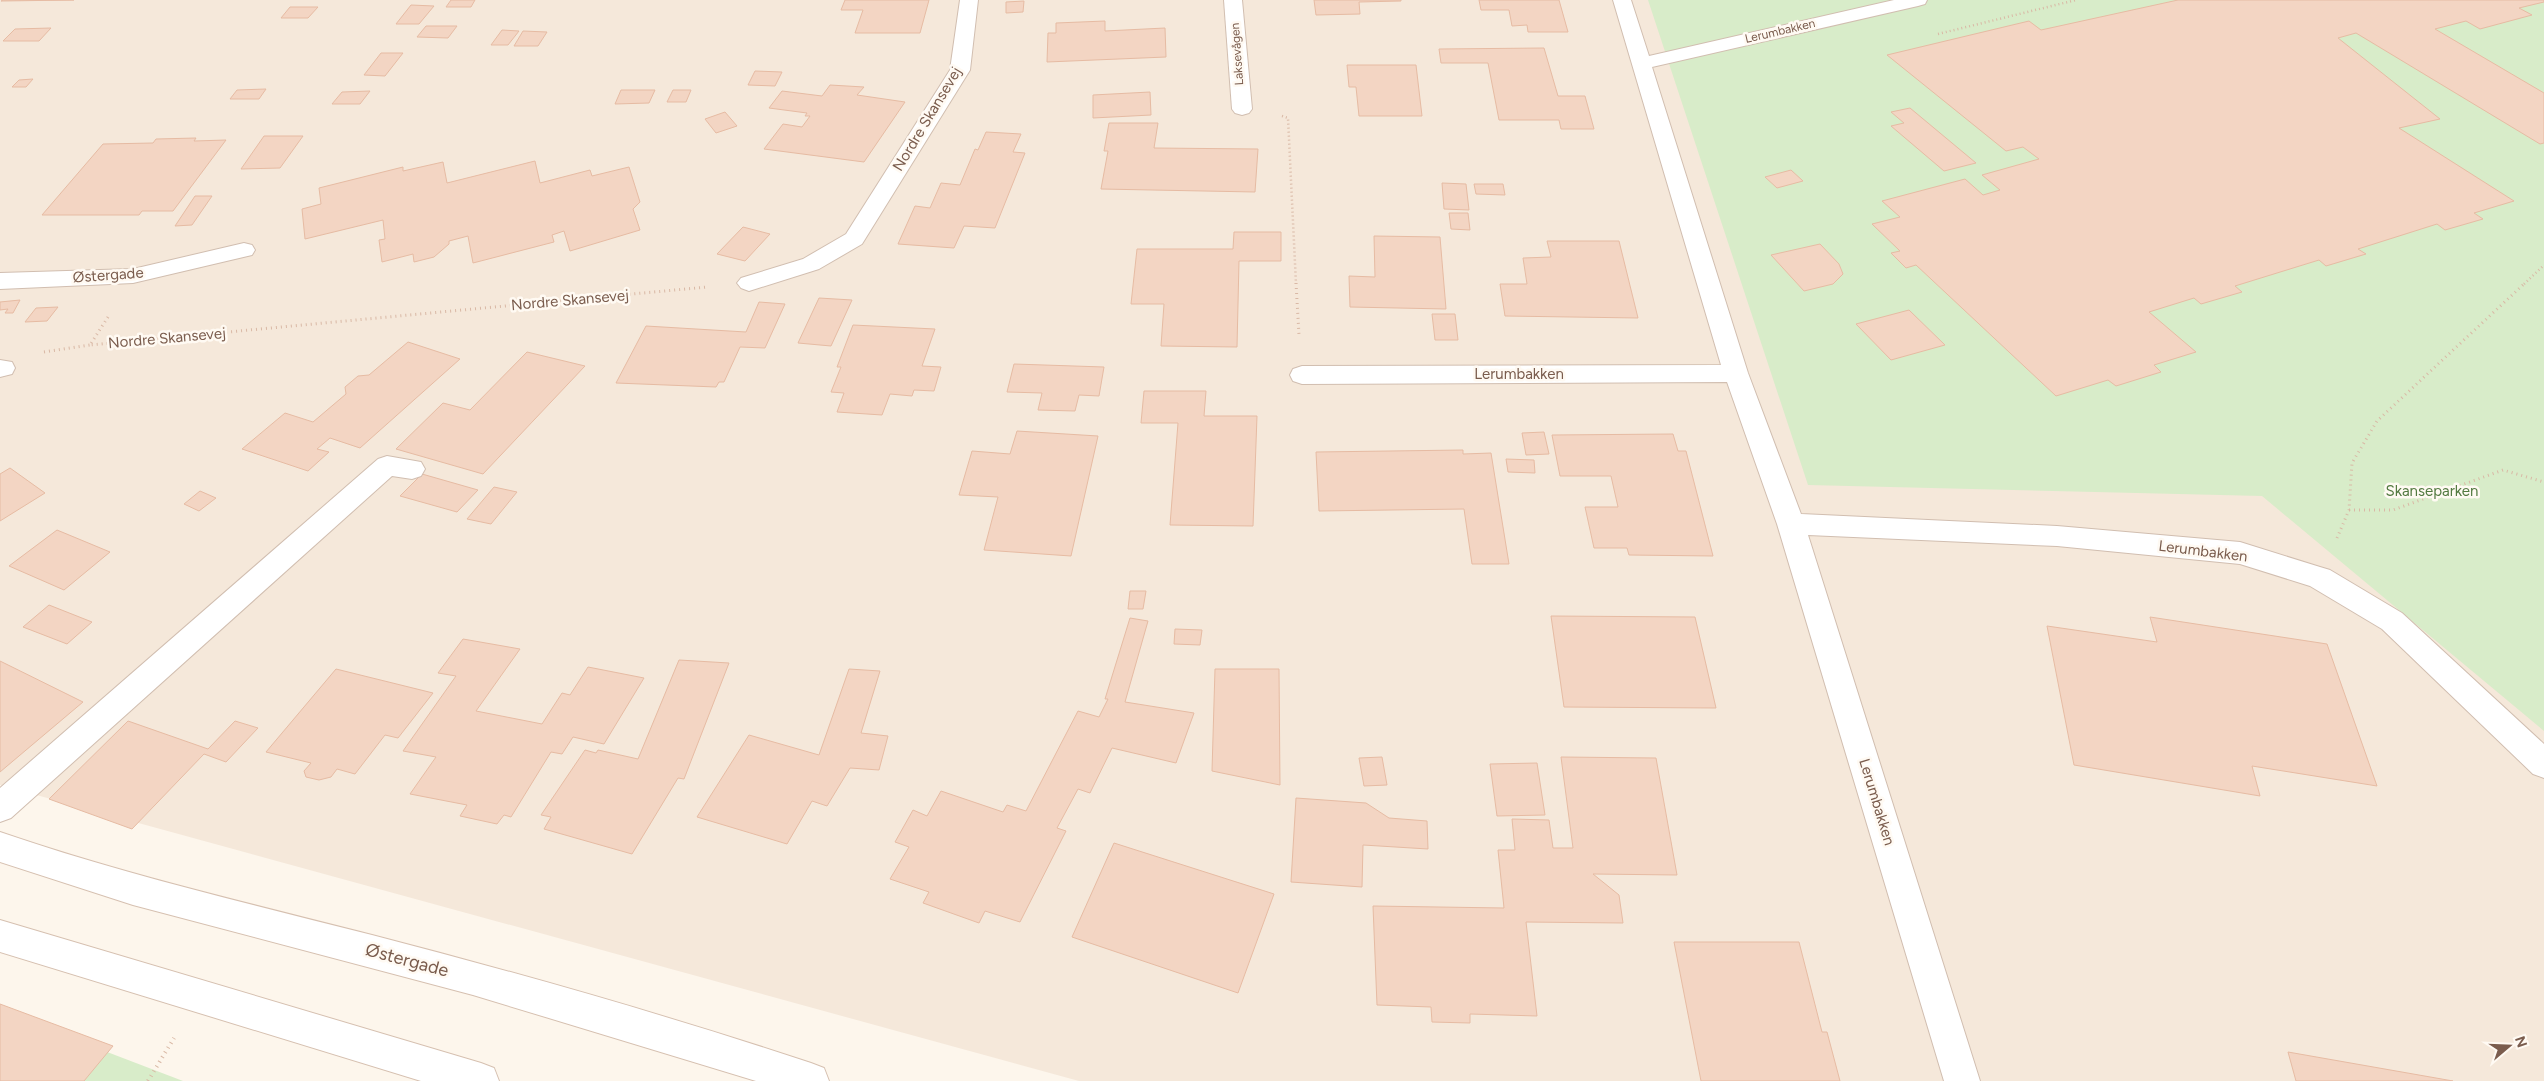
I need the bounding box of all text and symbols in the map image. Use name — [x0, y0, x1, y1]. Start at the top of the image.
street label: Lerumbakken — [1744, 16, 1817, 46]
street label: Laksevågen — [1228, 22, 1246, 86]
street label: Nordre Skansevej — [889, 64, 965, 174]
street label: Østergade — [72, 264, 144, 286]
street label: Nordre Skansevej — [510, 286, 630, 314]
street label: Nordre Skansevej — [107, 324, 227, 352]
street label: Lerumbakken — [1474, 365, 1564, 383]
park label: Skanseparken — [2386, 482, 2478, 500]
street label: Lerumbakken — [2157, 537, 2249, 565]
street label: Lerumbakken — [1855, 757, 1899, 847]
street label: Østergade — [363, 938, 451, 982]
north arrow — [2484, 1021, 2534, 1071]
text: N — [2511, 1034, 2531, 1050]

